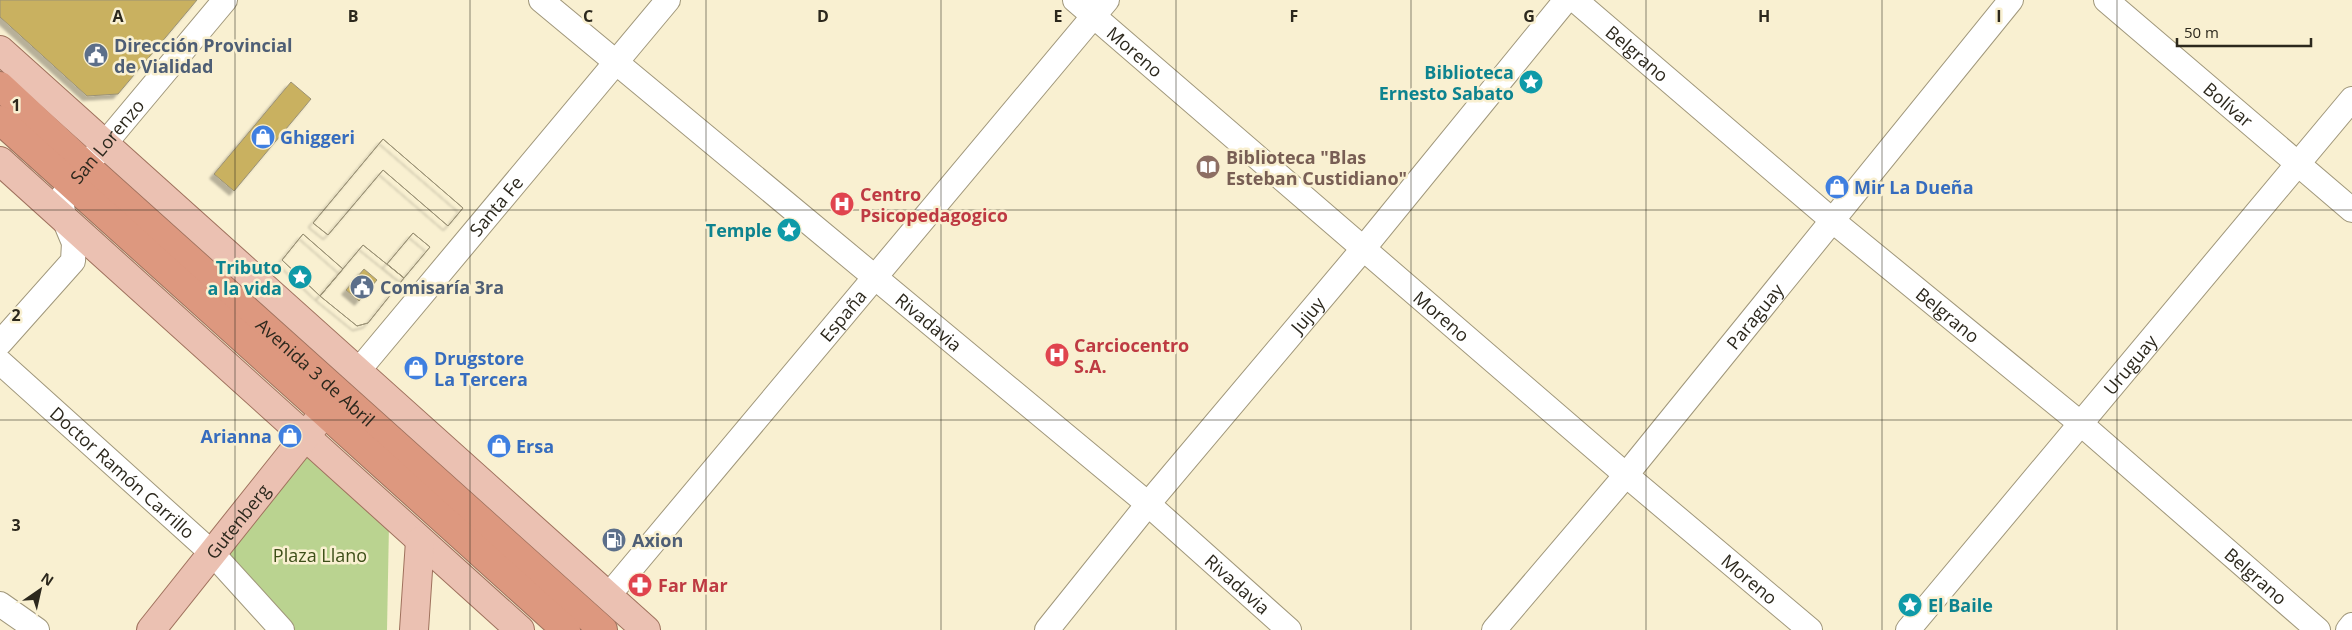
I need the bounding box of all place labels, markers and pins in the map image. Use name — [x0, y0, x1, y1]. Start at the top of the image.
place label: Dirección Provincial de Vialidad — [114, 33, 293, 78]
public building icon: Dirección Provincial de Vialidad — [83, 42, 109, 68]
place label: Biblioteca Ernesto Sabato — [1379, 60, 1514, 105]
place icon: Biblioteca Ernesto Sabato — [1518, 69, 1544, 95]
shop icon: Ghiggeri — [250, 124, 276, 150]
place label: Ghiggeri — [280, 125, 355, 149]
place label: Biblioteca "Blas Esteban Custidiano" — [1226, 145, 1407, 190]
library icon: Biblioteca "Blas Esteban Custidiano" — [1195, 154, 1221, 180]
shop icon: Mir La Dueña — [1824, 174, 1850, 200]
place label: Mir La Dueña — [1854, 175, 1974, 199]
place label: Centro Psicopedagogico — [860, 182, 1008, 227]
hospital icon: Centro Psicopedagogico — [829, 191, 855, 217]
place icon: Temple — [776, 217, 802, 243]
place label: Temple — [706, 218, 772, 242]
place label: Tributo a la vida — [207, 255, 282, 300]
place icon: Tributo a la vida — [287, 264, 313, 290]
public building icon: Comisaría 3ra — [349, 274, 375, 300]
place label: Comisaría 3ra — [380, 275, 504, 299]
place label: Carciocentro S.A. — [1074, 333, 1189, 378]
hospital icon: Carciocentro S.A. — [1044, 342, 1070, 368]
place label: Drugstore La Tercera — [434, 346, 528, 391]
shop icon: Drugstore La Tercera — [403, 355, 429, 381]
shop icon: Arianna — [277, 423, 303, 449]
place label: Arianna — [201, 424, 272, 448]
shop icon: Ersa — [486, 433, 512, 459]
place label: Ersa — [516, 434, 554, 458]
fuel station icon: Axion — [601, 527, 627, 553]
place label: Axion — [632, 528, 683, 552]
pharmacy icon: Far Mar — [627, 572, 653, 598]
place label: Far Mar — [658, 573, 728, 597]
place icon: El Baile — [1897, 592, 1923, 618]
place label: El Baile — [1928, 593, 1993, 617]

